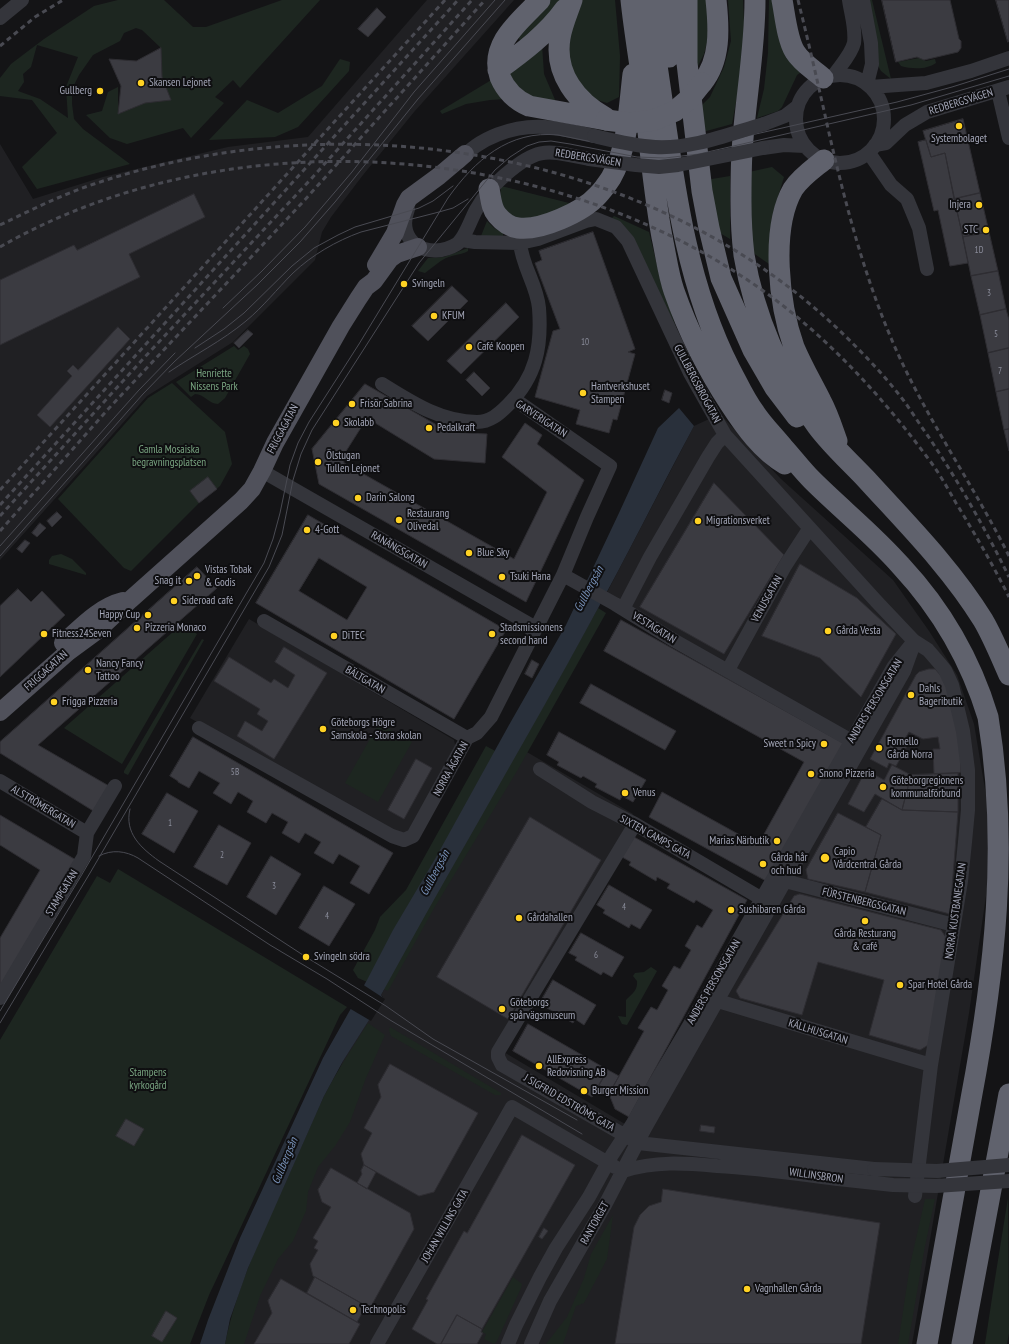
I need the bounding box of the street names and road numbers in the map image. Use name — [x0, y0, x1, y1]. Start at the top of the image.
street label: REDBERGSVÄGEN — [927, 86, 995, 118]
street label: REDBERGSVÄGEN — [554, 146, 622, 170]
street label: GULLBERGSBROGATAN — [671, 343, 723, 425]
street label: GARVERIGATAN — [513, 398, 569, 440]
street label: FRIGGAGATAN — [265, 402, 301, 456]
street label: RANÄNGSGATAN — [368, 529, 430, 571]
street label: VENUSGATAN — [749, 573, 785, 625]
street label: VESTAGATAN — [630, 609, 678, 647]
street label: FRIGGAGATAN — [22, 648, 70, 694]
street label: ANDERS PERSONSGATAN — [845, 657, 905, 745]
street label: BÄLTGATAN — [343, 663, 387, 697]
street label: NORRA ÅGATAN — [431, 739, 471, 799]
street label: ALSTRÖMERGATAN — [9, 783, 77, 831]
street label: SIXTEN CAMPS GATA — [617, 812, 693, 862]
street label: NORRA KUSTBANEGATAN — [943, 862, 969, 960]
street label: STAMPGATAN — [43, 868, 81, 918]
street label: FÜRSTENBERGSGATAN — [821, 885, 907, 919]
street label: ANDERS PERSONSGATAN — [684, 937, 744, 1027]
street label: KÄLLHUSGATAN — [787, 1017, 849, 1047]
street label: J SIGFRID EDSTRÖMS GATA — [521, 1072, 617, 1134]
street label: WILLINSBRON — [788, 1166, 844, 1186]
street label: JOHAN WILLINS GATA — [419, 1187, 471, 1265]
street label: RANTORGET — [578, 1199, 612, 1247]

